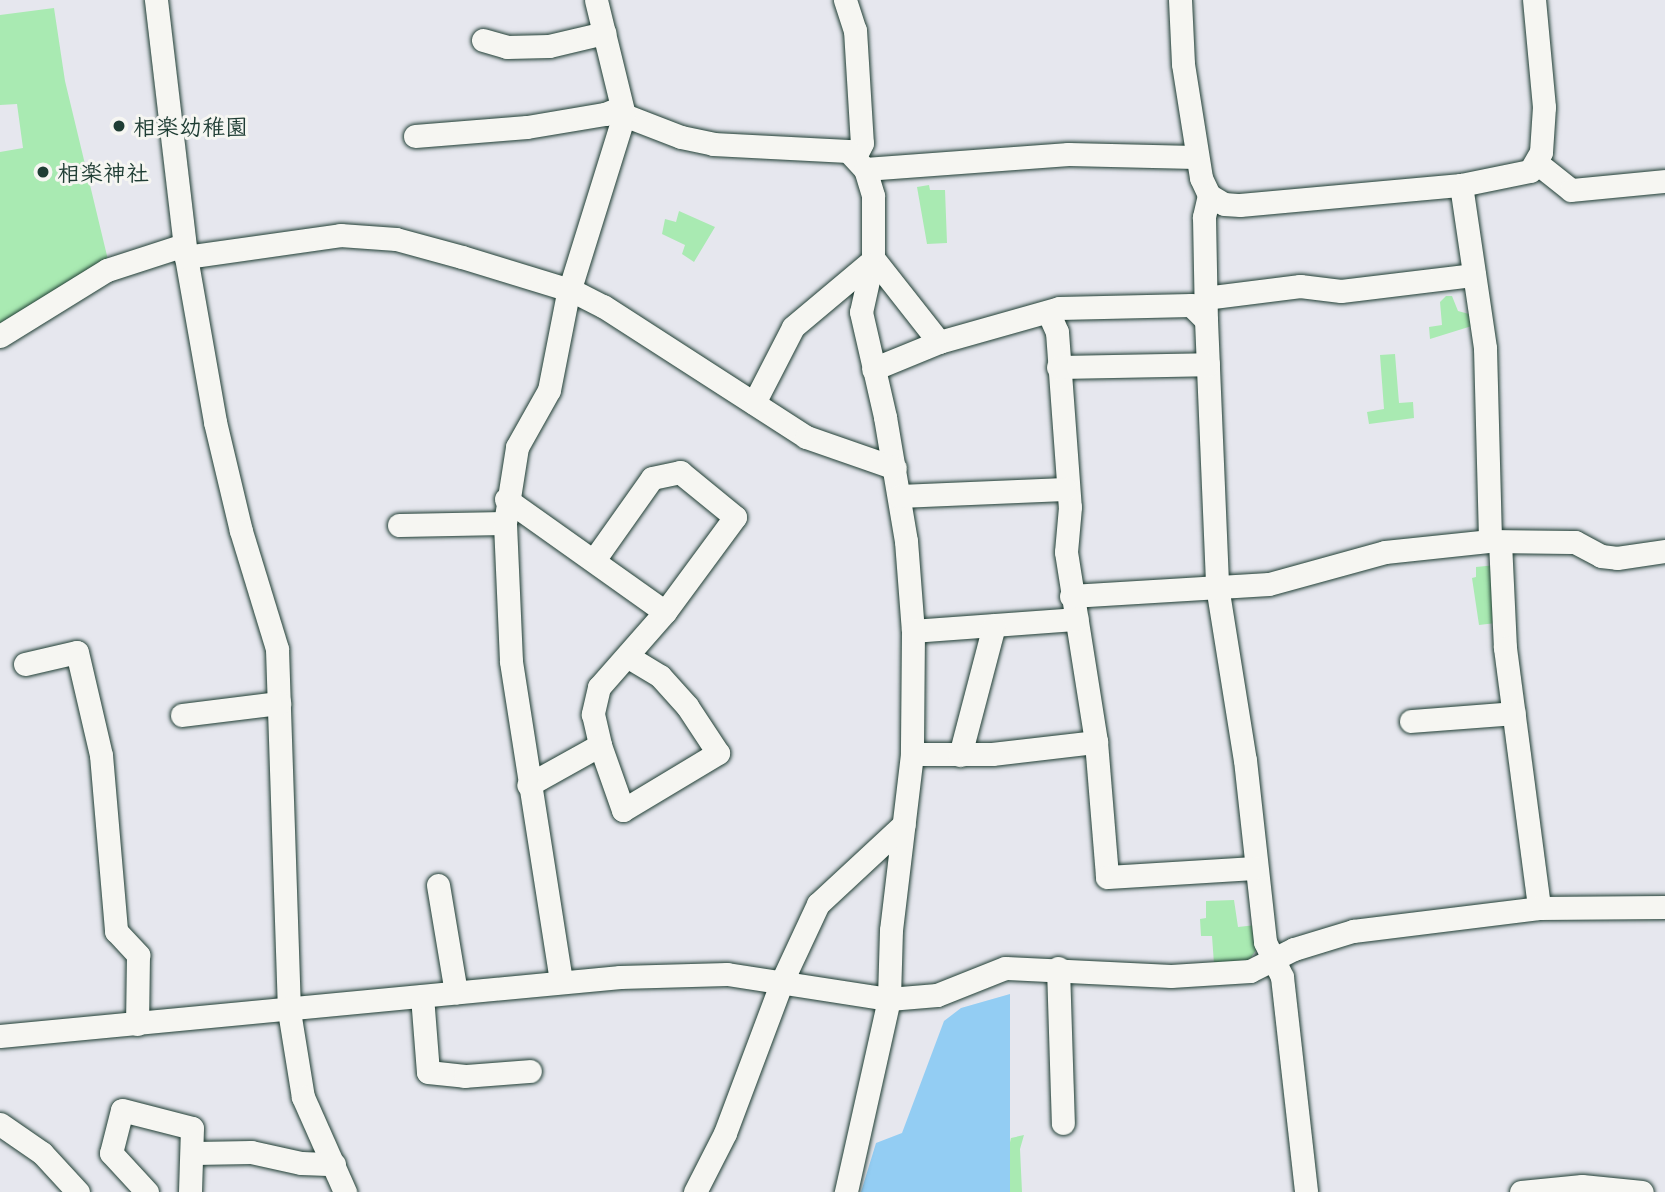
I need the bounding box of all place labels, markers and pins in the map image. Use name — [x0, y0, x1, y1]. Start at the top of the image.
place label: 相楽幼稚園 — [133, 112, 248, 140]
marker: 相楽幼稚園 — [111, 118, 127, 134]
place label: 相楽神社 — [57, 158, 149, 186]
marker: 相楽神社 — [35, 164, 51, 180]

